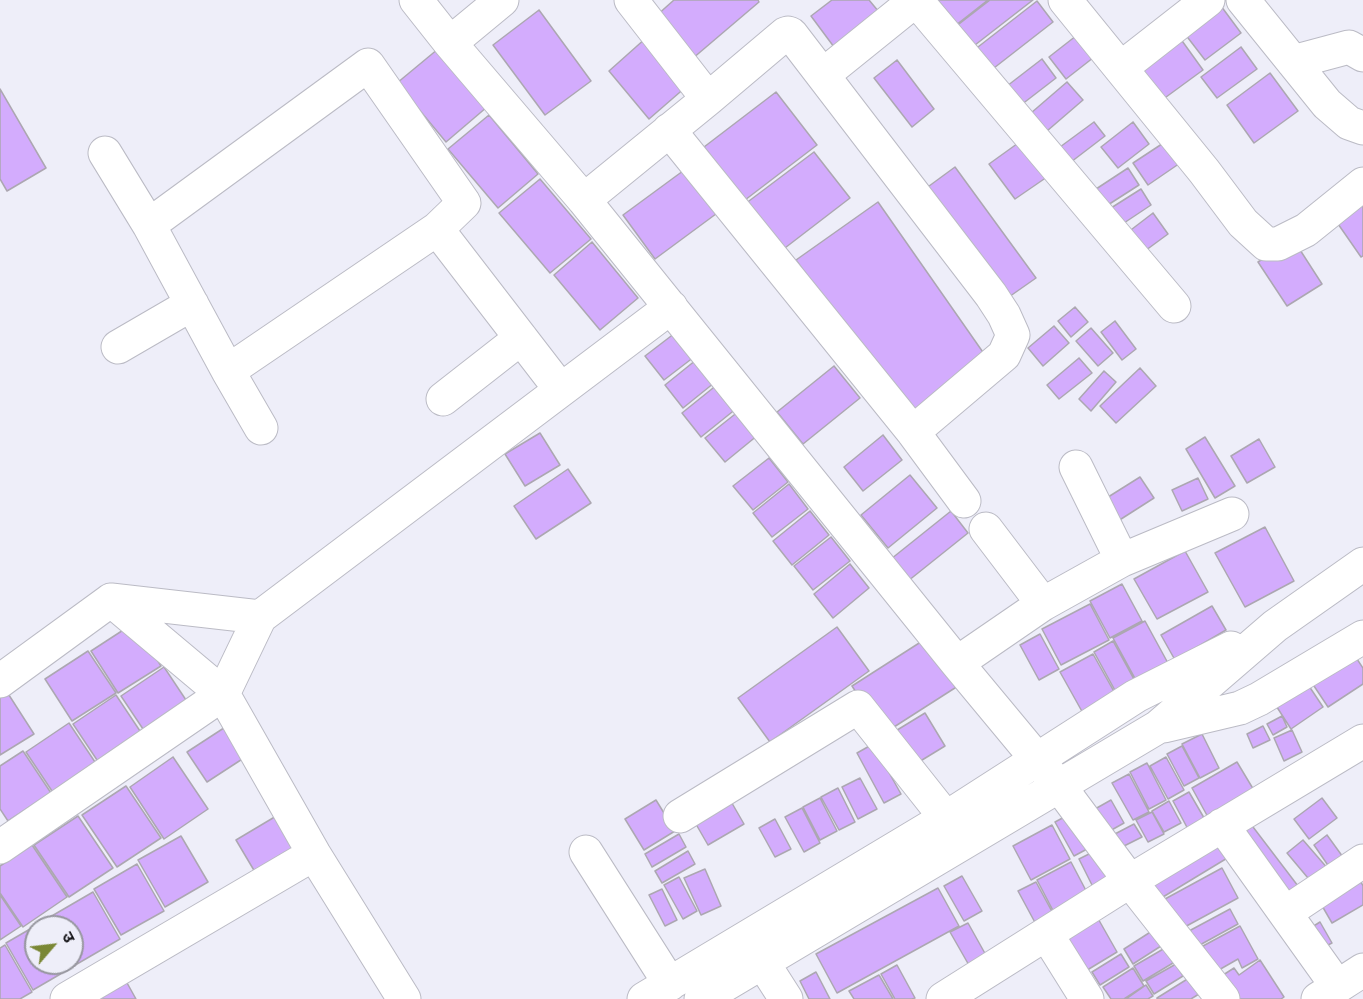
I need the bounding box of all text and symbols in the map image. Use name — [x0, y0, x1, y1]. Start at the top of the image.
north arrow — [24, 915, 84, 975]
text: उ — [58, 929, 79, 946]

